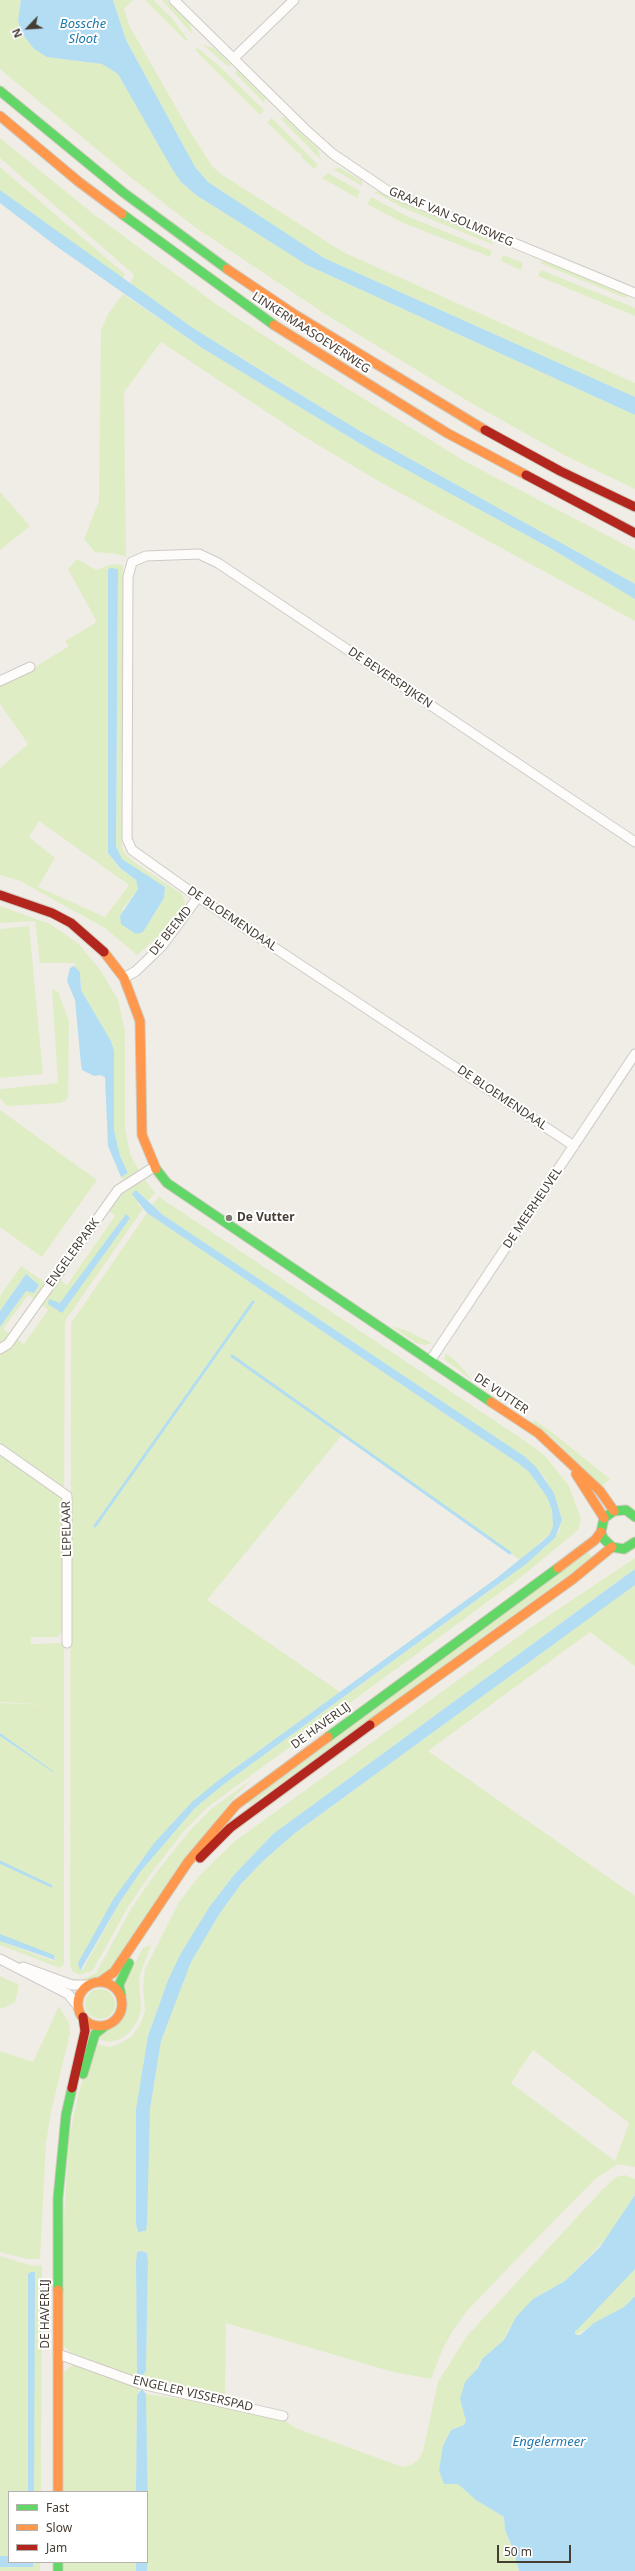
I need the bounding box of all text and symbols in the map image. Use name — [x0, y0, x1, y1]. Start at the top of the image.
north arrow — [8, 8, 48, 48]
water label: Bossche Sloot — [60, 16, 106, 47]
text: N — [8, 26, 25, 41]
street label: GRAAF VAN SOLMSWEG — [387, 184, 515, 250]
street label: LINKERMAASOEVERWEG — [249, 289, 373, 377]
street label: DE BEVERSPIJKEN — [345, 644, 435, 712]
street label: DE BLOEMENDAAL — [184, 884, 280, 954]
street label: DE BEEMD — [147, 903, 195, 959]
street label: DE BLOEMENDAAL — [454, 1063, 550, 1133]
street label: DE MEERHEUVEL — [501, 1165, 565, 1251]
place label: De Vutter — [237, 1211, 294, 1225]
marker: De Vutter — [224, 1213, 234, 1223]
street label: ENGELERPARK — [43, 1216, 103, 1290]
street label: DE VUTTER — [471, 1371, 531, 1417]
street label: LEPELAAR — [59, 1501, 75, 1557]
street label: DE HAVERLIJ — [289, 1700, 353, 1752]
street label: DE HAVERLIJ — [39, 2279, 53, 2349]
street label: ENGELER VISSERSPAD — [131, 2373, 255, 2415]
water label: Engelermeer — [513, 2434, 585, 2450]
legend — [8, 2491, 148, 2563]
text: Fast — [46, 2499, 69, 2516]
text: Slow — [46, 2519, 72, 2536]
scale bar — [499, 2537, 573, 2563]
text: Jam — [46, 2539, 67, 2556]
text: 50 m — [504, 2543, 532, 2560]

